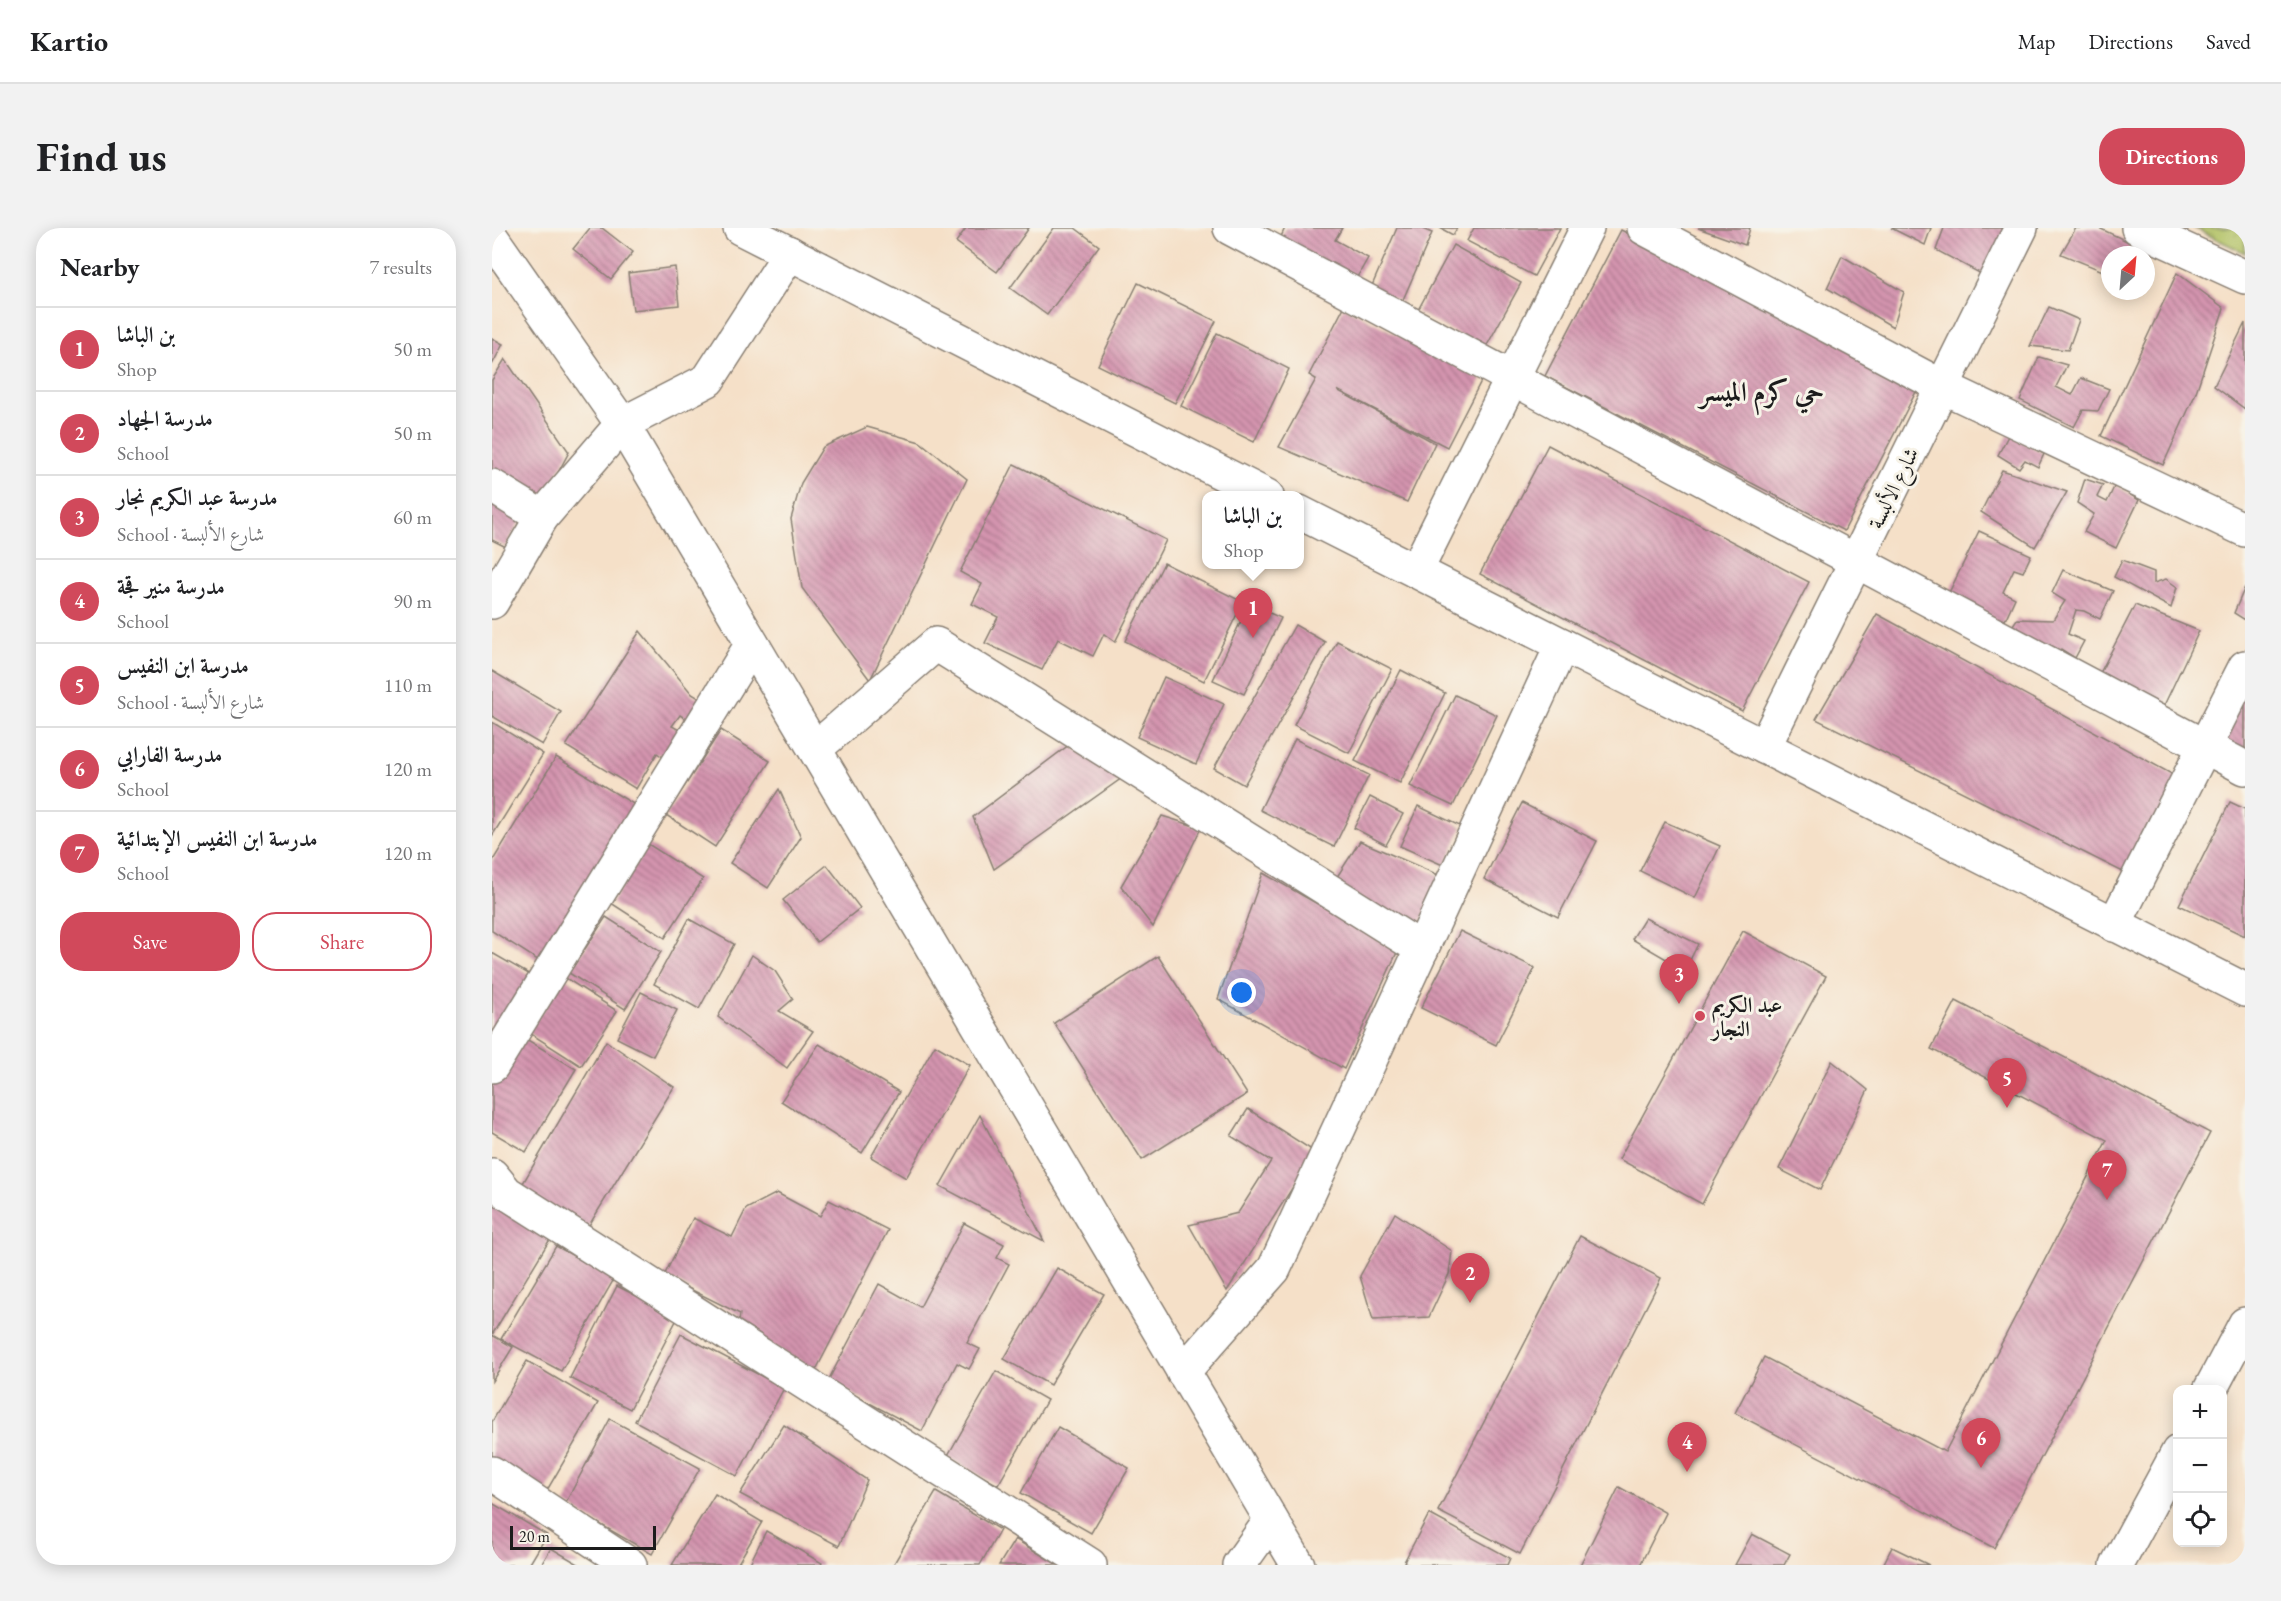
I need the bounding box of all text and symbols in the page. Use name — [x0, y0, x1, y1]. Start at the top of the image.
text: Kartio — [30, 23, 108, 59]
text: Map — [2018, 28, 2055, 55]
text: Directions — [2088, 28, 2173, 55]
text: Saved — [2206, 28, 2251, 55]
button: Directions — [2099, 128, 2245, 185]
text: Find us — [36, 129, 167, 184]
north arrow — [2101, 246, 2155, 300]
text: Nearby — [60, 250, 140, 284]
text: 7 results — [369, 254, 432, 280]
text: بن الباشا — [117, 320, 175, 349]
text: 1 — [74, 336, 85, 362]
text: 50 m — [393, 336, 432, 362]
text: Shop — [117, 356, 157, 382]
district label: حي كرم الميسر — [1697, 374, 1824, 416]
text: مدرسة الجهاد — [117, 404, 213, 433]
text: 2 — [74, 420, 85, 446]
text: 50 m — [393, 420, 432, 446]
text: School — [117, 440, 169, 466]
street label: شارع الألبسة — [1861, 442, 1929, 535]
text: مدرسة عبد الكريم نجار — [117, 483, 277, 512]
popup — [1202, 491, 1304, 569]
text: بن الباشا — [1224, 501, 1282, 530]
text: 3 — [74, 504, 85, 530]
text: 60 m — [393, 504, 432, 530]
text: School · شارع الألبسة — [117, 521, 264, 547]
text: Shop — [1224, 537, 1264, 563]
text: مدرسة منير قجة — [117, 572, 225, 601]
text: 4 — [74, 588, 85, 614]
text: 90 m — [393, 588, 432, 614]
pin: 1 — [1234, 588, 1272, 638]
text: School — [117, 608, 169, 634]
text: مدرسة ابن النفيس — [117, 651, 249, 680]
text: 5 — [74, 672, 85, 698]
text: 110 m — [384, 672, 432, 698]
text: School · شارع الألبسة — [117, 689, 264, 715]
text: مدرسة الفارابي — [117, 740, 222, 769]
text: 6 — [74, 756, 85, 782]
text: 120 m — [384, 756, 432, 782]
text: School — [117, 776, 169, 802]
text: مدرسة ابن النفيس الإبتدائية — [117, 824, 318, 853]
text: 7 — [74, 840, 85, 866]
text: 120 m — [384, 840, 432, 866]
text: School — [117, 860, 169, 886]
button: Save — [60, 912, 240, 971]
button: Share — [252, 912, 432, 971]
pin: 3 — [1660, 954, 1698, 1004]
your location — [1227, 978, 1256, 1007]
place label: عبد الكريم النجار — [1710, 991, 1782, 1042]
marker: عبد الكريم النجار — [1693, 1009, 1707, 1023]
pin: 5 — [1988, 1058, 2026, 1108]
pin: 7 — [2088, 1150, 2126, 1200]
pin: 2 — [1450, 1254, 1490, 1303]
map controls — [2173, 1385, 2227, 1547]
button: + — [2173, 1385, 2227, 1439]
pin: 6 — [1962, 1418, 2000, 1468]
pin: 4 — [1668, 1422, 1706, 1472]
button: − — [2173, 1439, 2227, 1493]
button: locate — [2173, 1493, 2227, 1547]
scale bar — [510, 1523, 656, 1550]
text: 20 m — [519, 1526, 550, 1547]

